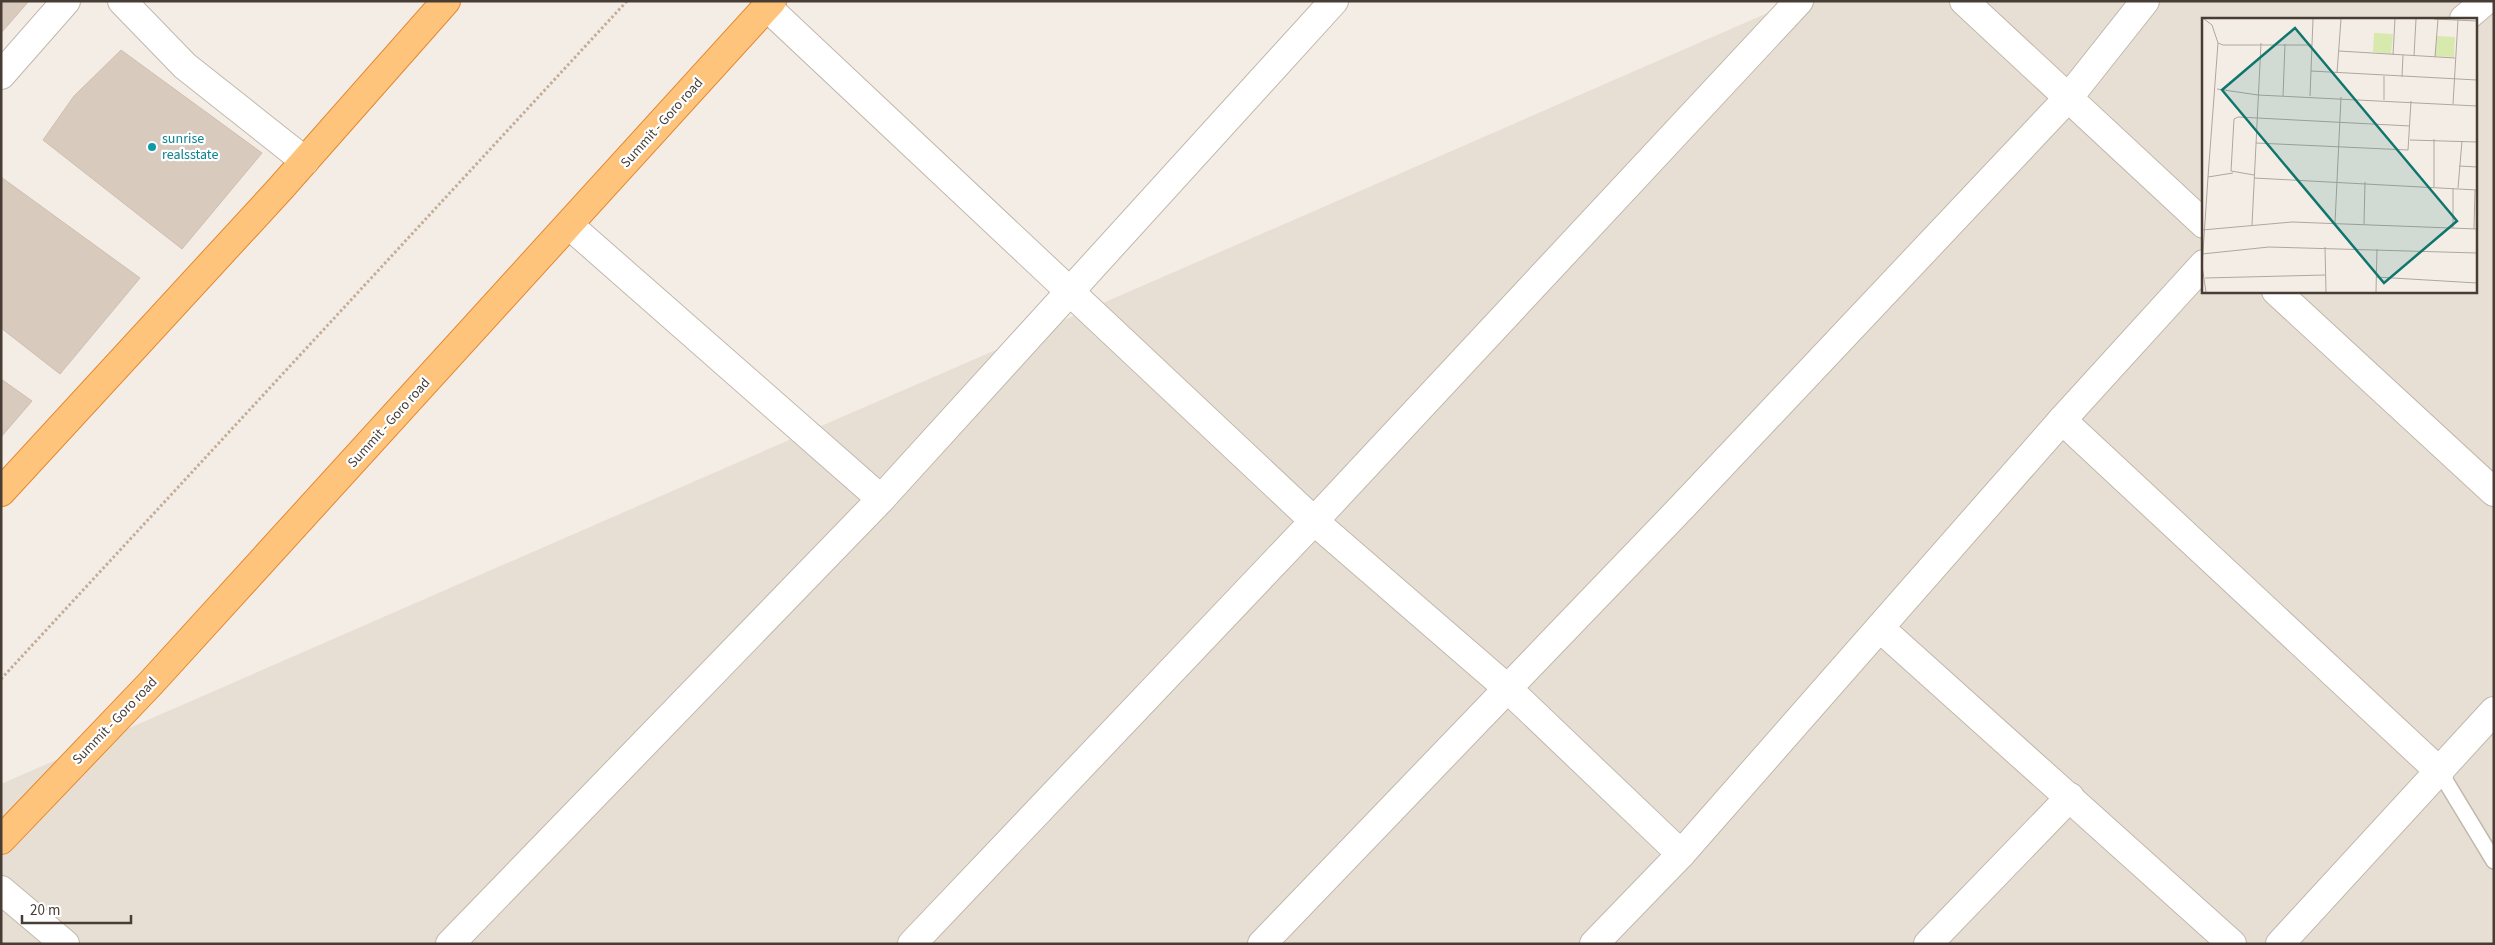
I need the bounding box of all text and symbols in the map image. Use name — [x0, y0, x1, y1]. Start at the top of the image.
inset map — [2202, 18, 2478, 292]
street label: Summit - Goro road — [616, 74, 708, 172]
place label: sunrise realsstate — [162, 129, 218, 165]
marker: sunrise realsstate — [146, 141, 158, 153]
street label: Summit - Goro road — [343, 374, 435, 472]
street label: Summit - Goro road — [68, 673, 162, 769]
scale bar — [22, 892, 131, 924]
text: 20 m — [30, 900, 60, 921]

